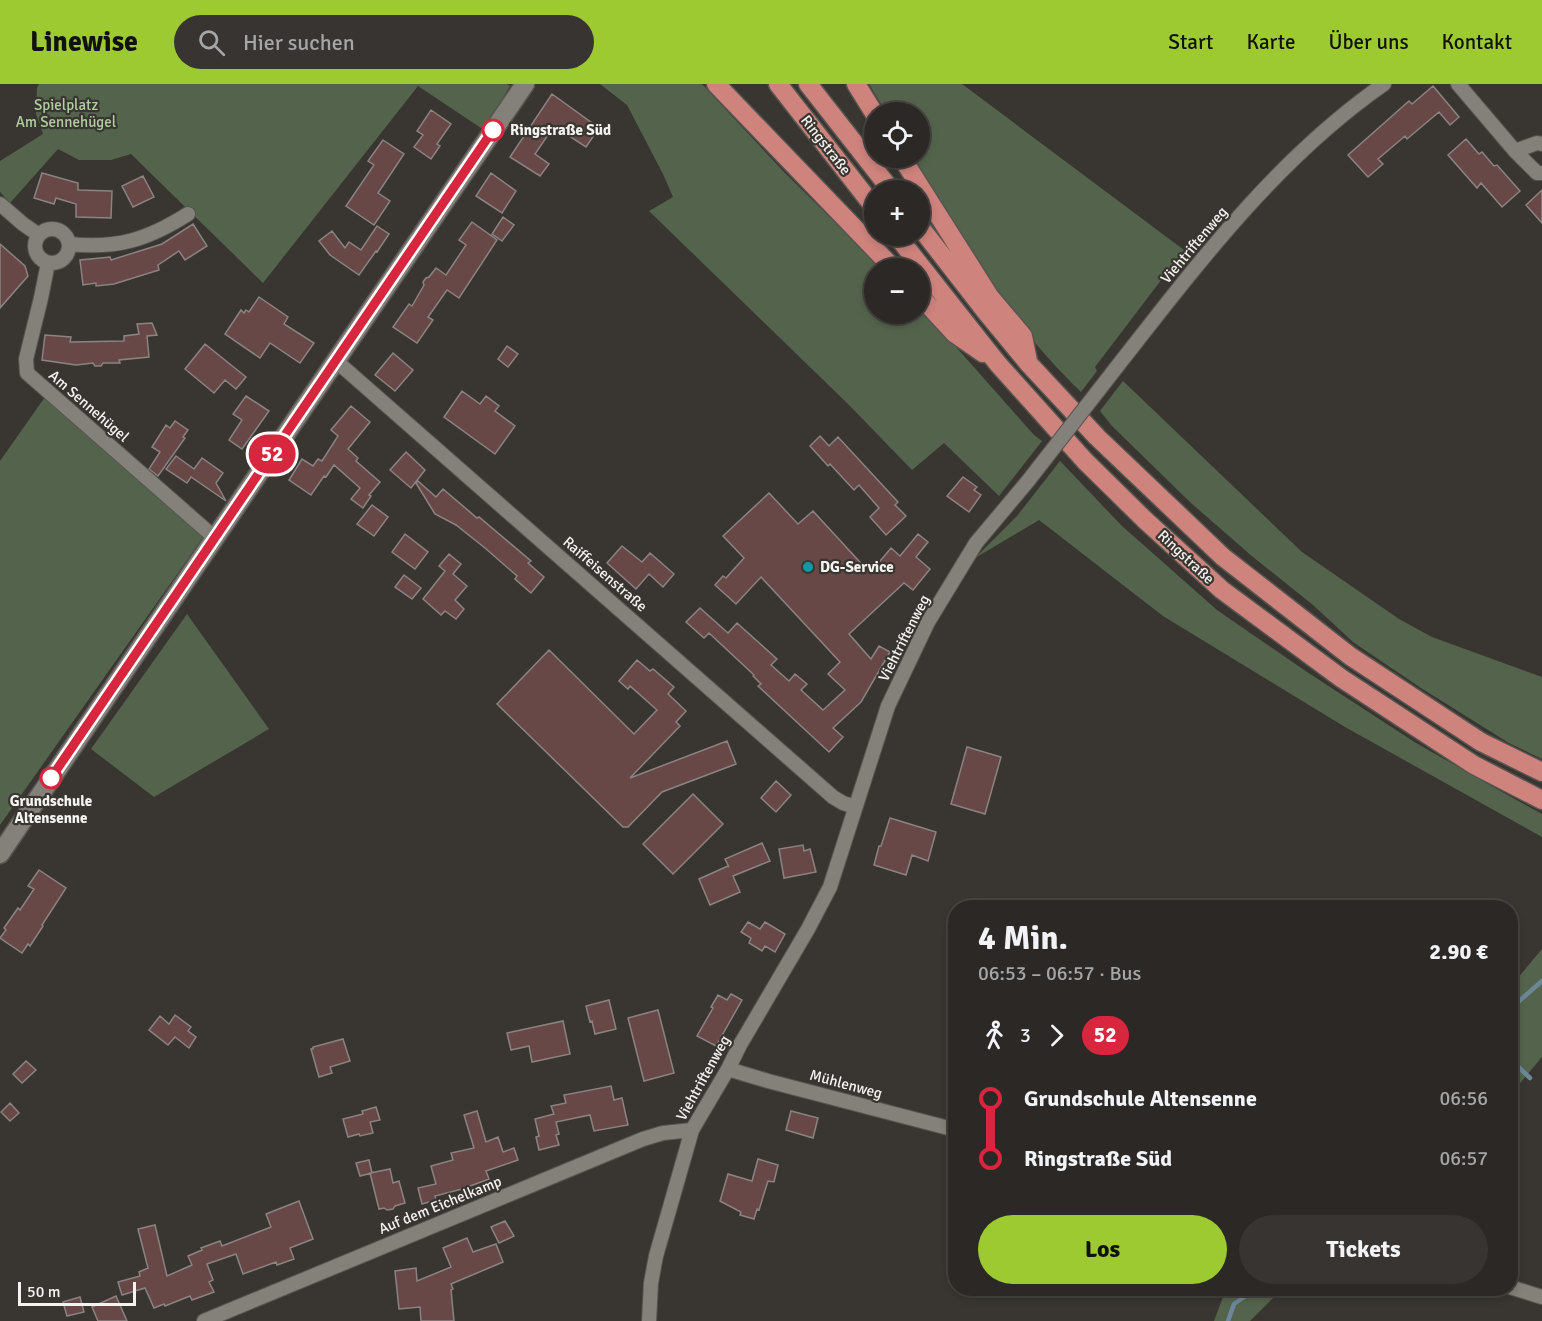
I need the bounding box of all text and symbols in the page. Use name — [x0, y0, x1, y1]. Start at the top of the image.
search box — [174, 15, 594, 69]
text: Linewise — [30, 25, 138, 59]
icon: search — [195, 26, 228, 59]
text: Hier suchen — [243, 29, 355, 56]
text: Start — [1168, 29, 1213, 55]
text: Karte — [1246, 29, 1295, 55]
text: Über uns — [1328, 29, 1409, 55]
text: Kontakt — [1442, 29, 1512, 55]
park label: Spielplatz Am Sennehügel — [16, 96, 116, 131]
map controls — [864, 102, 930, 324]
button: locate — [864, 102, 930, 168]
street label: Ringstraße — [797, 112, 855, 178]
marker: Ringstraße Süd — [482, 119, 504, 141]
place label: Ringstraße Süd — [510, 121, 611, 139]
button: + — [864, 180, 930, 246]
street label: Viehtriftenweg — [1157, 203, 1231, 287]
button: − — [864, 258, 930, 324]
street label: Am Sennehügel — [45, 366, 133, 446]
line badge: 52 — [245, 434, 299, 473]
text: 52 — [261, 441, 283, 467]
street label: Ringstraße — [1154, 526, 1218, 588]
street label: Raiffeisenstraße — [559, 533, 651, 615]
place label: DG-Service — [820, 558, 894, 576]
marker: DG-Service — [801, 560, 815, 574]
street label: Viehtriftenweg — [875, 592, 934, 684]
marker: Grundschule Altensenne — [40, 767, 62, 789]
place label: Grundschule Altensenne — [10, 792, 92, 827]
text: 4 Min. — [978, 918, 1068, 959]
text: 2.90 € — [1429, 938, 1488, 965]
text: 06:53 – 06:57 · Bus — [978, 961, 1141, 986]
icon: walk — [978, 1019, 1011, 1052]
icon: forward — [1040, 1019, 1073, 1052]
text: 52 — [1094, 1022, 1117, 1048]
text: 3 — [1020, 1023, 1031, 1048]
street label: Viehtriftenweg — [672, 1032, 734, 1124]
street label: Mühlenweg — [808, 1066, 884, 1102]
text: Grundschule Altensenne — [1024, 1085, 1257, 1112]
text: 06:56 — [1439, 1086, 1488, 1111]
text: Ringstraße Süd — [1024, 1145, 1172, 1172]
text: 06:57 — [1439, 1146, 1488, 1171]
street label: Auf dem Eichelkamp — [376, 1172, 504, 1238]
button: Los — [978, 1215, 1227, 1284]
button: Tickets — [1239, 1215, 1488, 1284]
scale bar — [18, 1279, 136, 1306]
text: 50 m — [27, 1282, 61, 1302]

